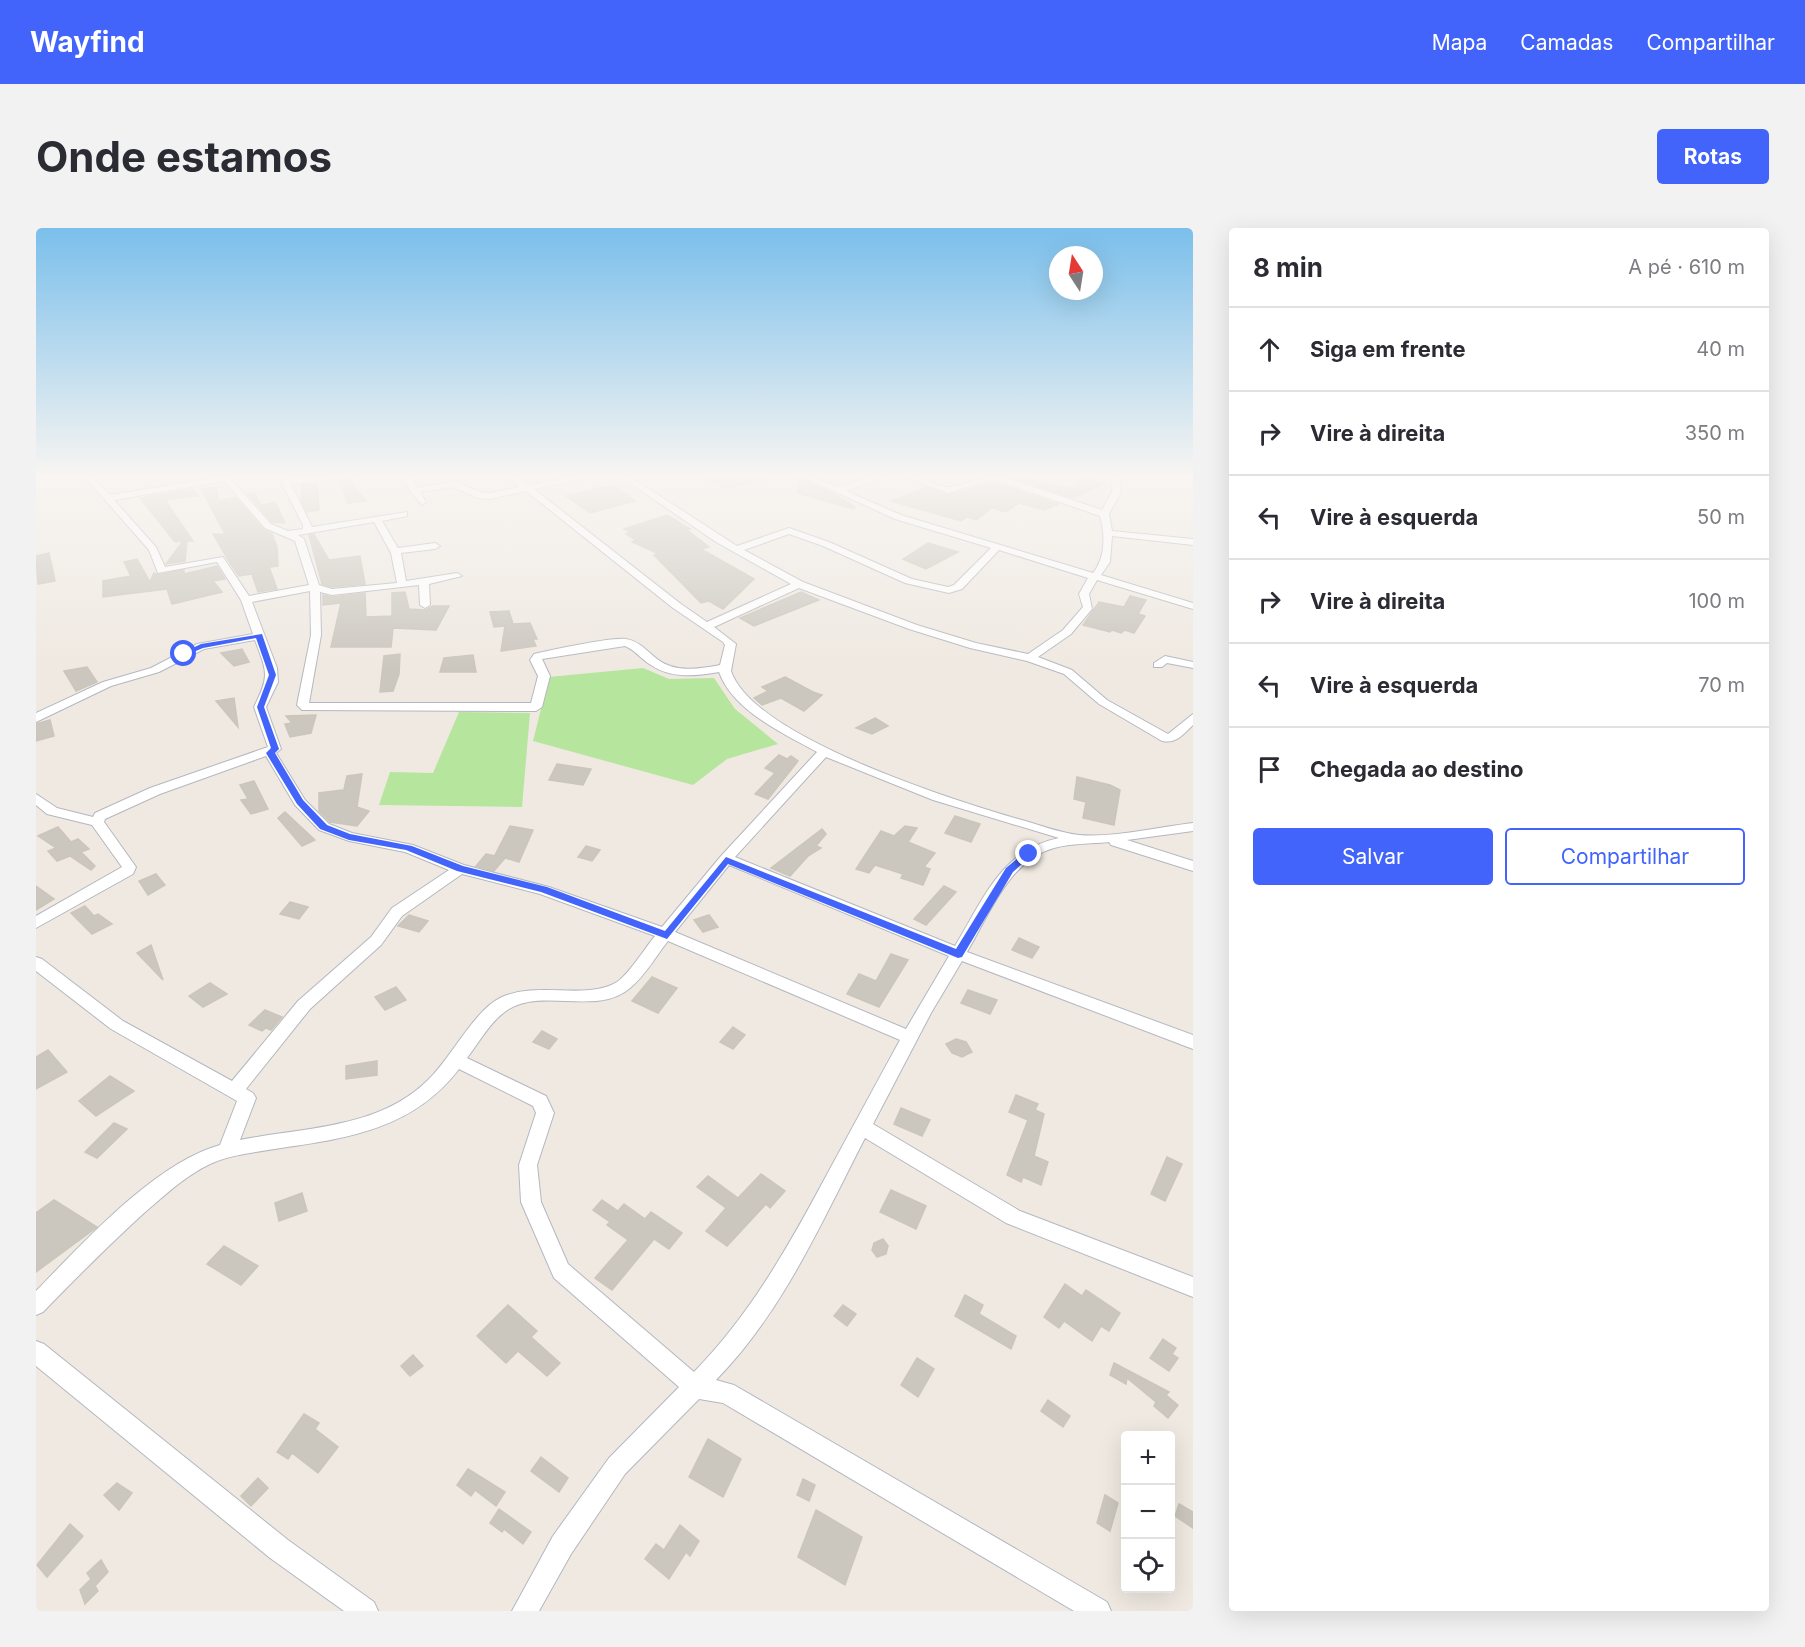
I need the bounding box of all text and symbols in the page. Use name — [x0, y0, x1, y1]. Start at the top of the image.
text: Wayfind — [30, 25, 145, 59]
text: Mapa — [1432, 30, 1487, 55]
text: Camadas — [1520, 30, 1613, 55]
text: Compartilhar — [1646, 30, 1775, 55]
button: Rotas — [1657, 129, 1769, 184]
text: Onde estamos — [36, 131, 332, 182]
north arrow — [1049, 246, 1103, 300]
text: 8 min — [1253, 252, 1323, 283]
text: A pé · 610 m — [1628, 255, 1745, 279]
icon: ahead — [1253, 333, 1286, 366]
text: Siga em frente — [1310, 336, 1466, 362]
text: 40 m — [1696, 337, 1745, 361]
icon: right — [1253, 417, 1286, 450]
text: Vire à direita — [1310, 420, 1445, 446]
text: 350 m — [1685, 421, 1745, 445]
icon: left — [1253, 501, 1286, 534]
text: Vire à esquerda — [1310, 504, 1478, 530]
text: 50 m — [1697, 505, 1745, 529]
icon: right — [1253, 585, 1286, 618]
text: Vire à direita — [1310, 588, 1445, 614]
text: 100 m — [1688, 589, 1745, 613]
route start — [170, 640, 196, 666]
icon: left — [1253, 669, 1286, 702]
text: Vire à esquerda — [1310, 672, 1478, 698]
text: 70 m — [1698, 673, 1745, 697]
icon: arrive — [1253, 753, 1286, 786]
text: Chegada ao destino — [1310, 756, 1524, 782]
button: Salvar — [1253, 828, 1493, 885]
button: Compartilhar — [1505, 828, 1745, 885]
route end — [1015, 840, 1041, 866]
map controls — [1121, 1431, 1175, 1593]
button: + — [1121, 1431, 1175, 1485]
button: − — [1121, 1485, 1175, 1539]
button: locate — [1121, 1539, 1175, 1593]

